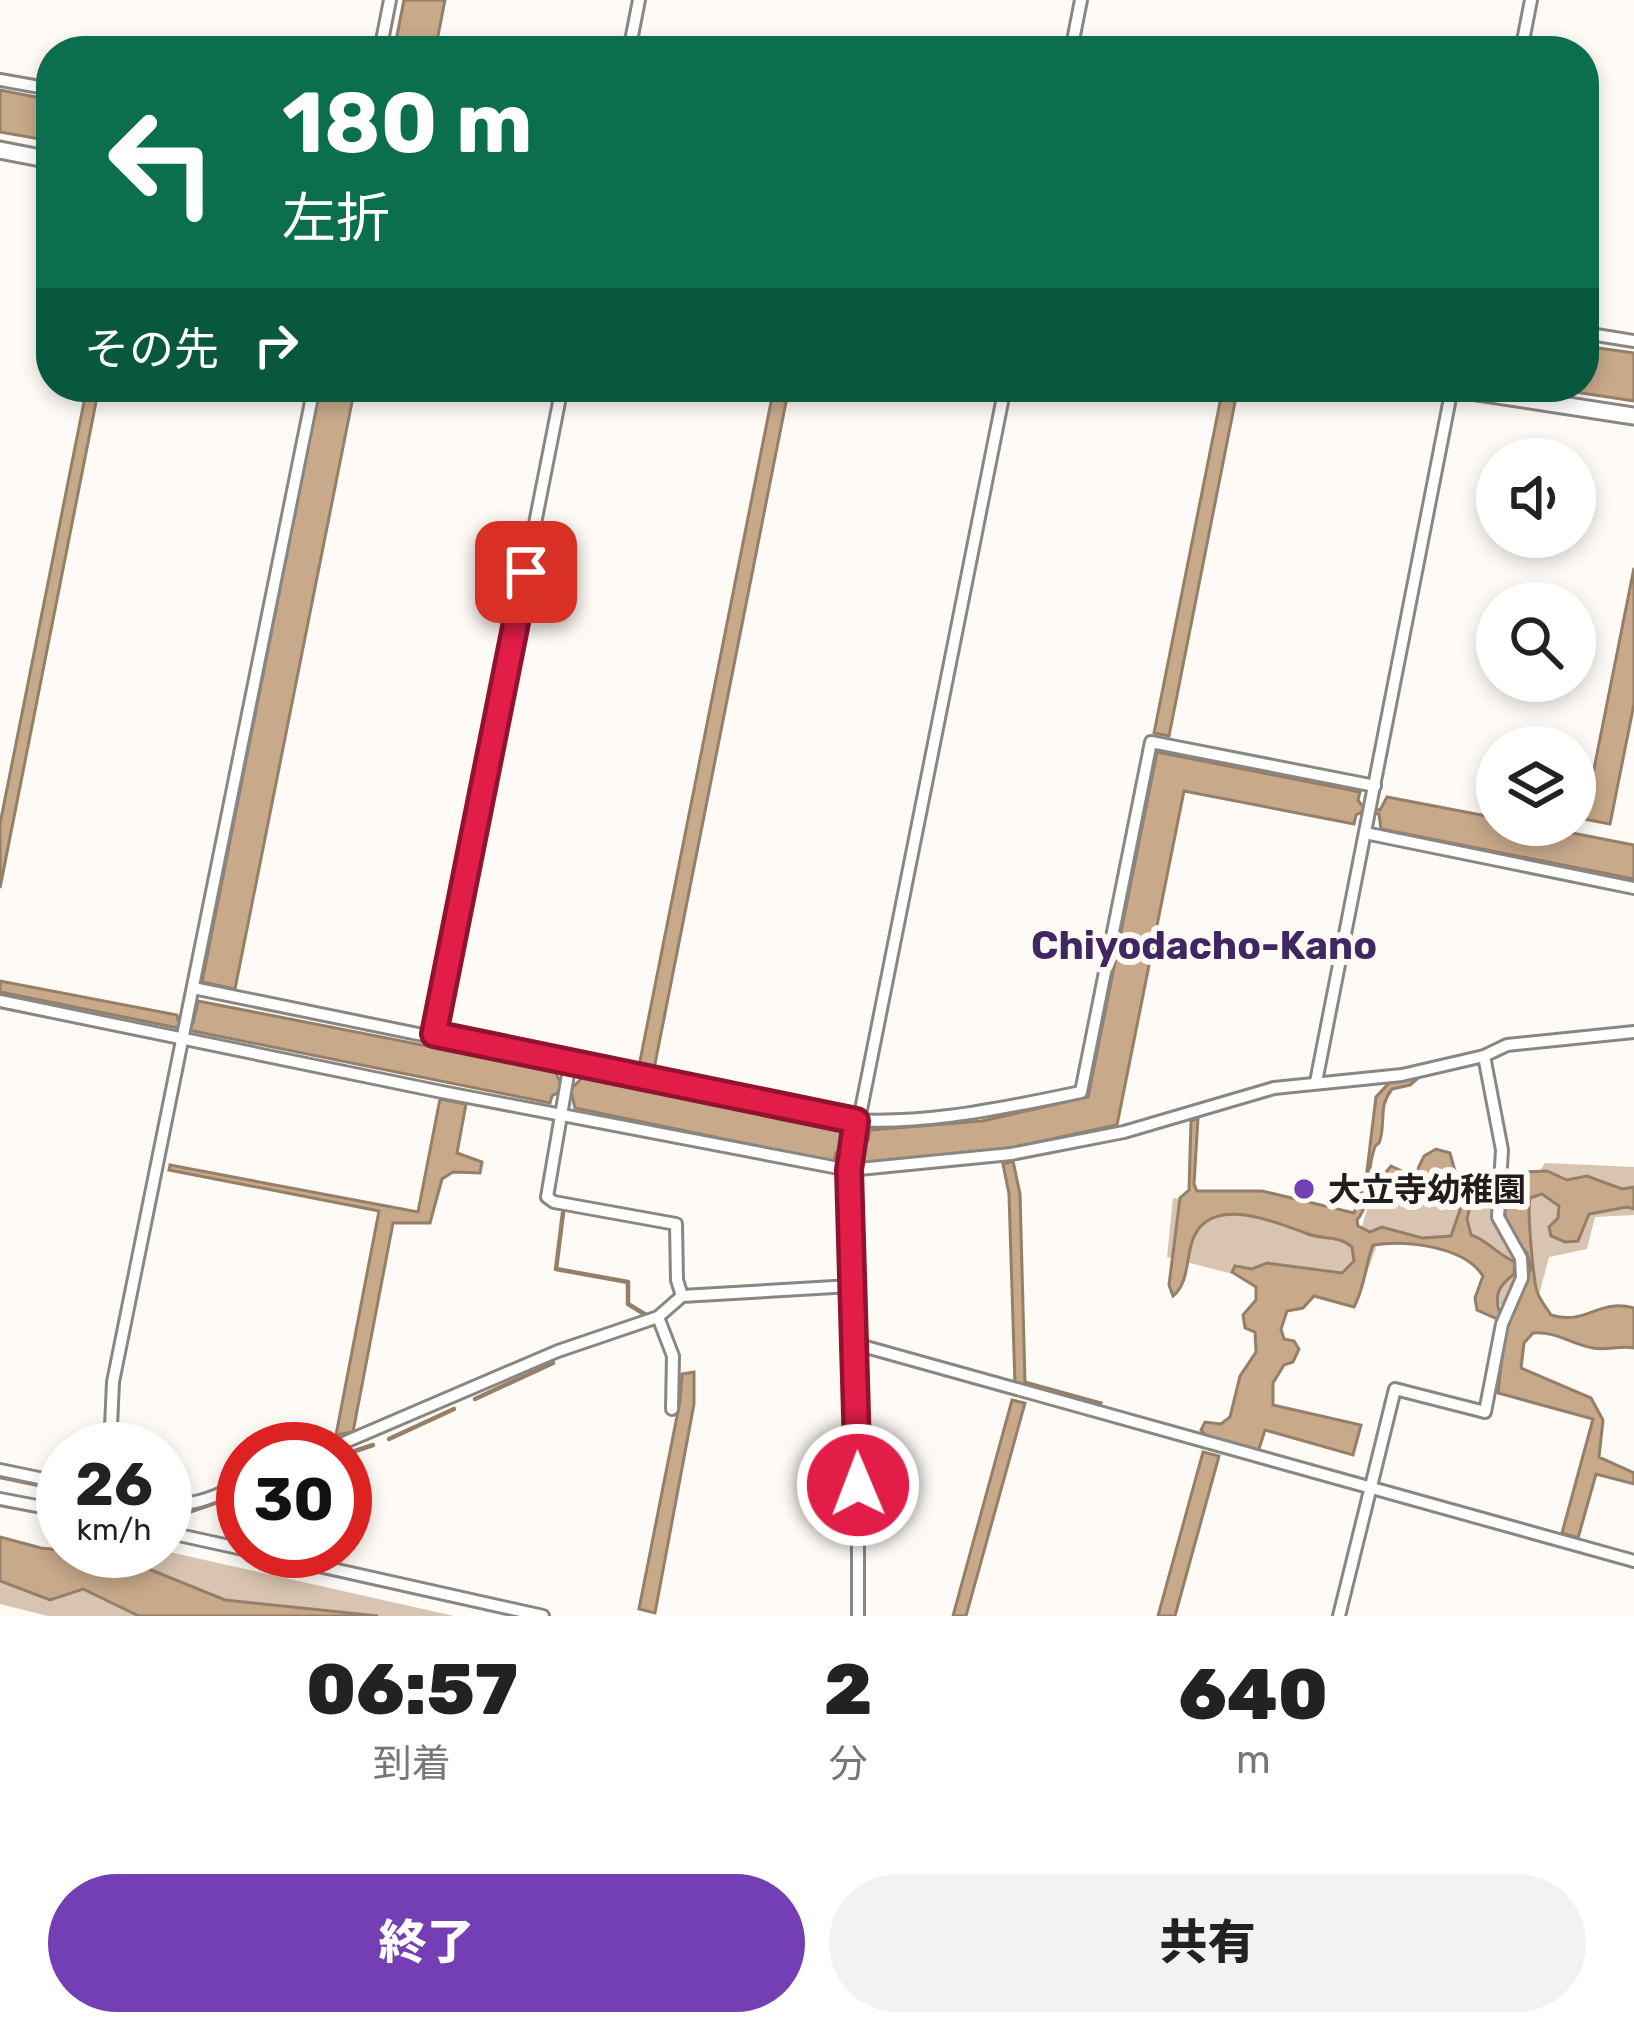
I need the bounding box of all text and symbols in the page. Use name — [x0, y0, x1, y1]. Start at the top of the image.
text: 180 m — [282, 73, 533, 173]
icon: left — [84, 84, 240, 240]
text: 左折 — [282, 187, 390, 251]
icon: right — [243, 312, 309, 378]
text: その先 — [84, 323, 219, 376]
map controls — [1476, 438, 1596, 846]
button: sound — [1476, 438, 1596, 558]
pin — [475, 521, 577, 623]
icon: arrive — [493, 539, 559, 605]
button: search — [1476, 582, 1596, 702]
button: layers — [1476, 726, 1596, 846]
district label: Chiyodacho-Kano — [1031, 923, 1377, 969]
place label: 大立寺幼稚園 — [1328, 1170, 1526, 1209]
marker: 大立寺幼稚園 — [1291, 1176, 1317, 1202]
speed limit sign: 30 — [216, 1422, 372, 1578]
position arrow — [795, 1422, 921, 1548]
text: 26 — [75, 1449, 153, 1520]
text: km/h — [77, 1512, 151, 1548]
text: 06:57 — [306, 1647, 518, 1732]
text: 2 — [824, 1647, 873, 1732]
text: 640 — [1178, 1652, 1328, 1737]
text: m — [1236, 1737, 1271, 1783]
text: 到着 — [373, 1741, 451, 1787]
text: 分 — [829, 1741, 868, 1787]
button: 終了 — [48, 1874, 805, 2012]
button: 共有 — [829, 1874, 1586, 2012]

